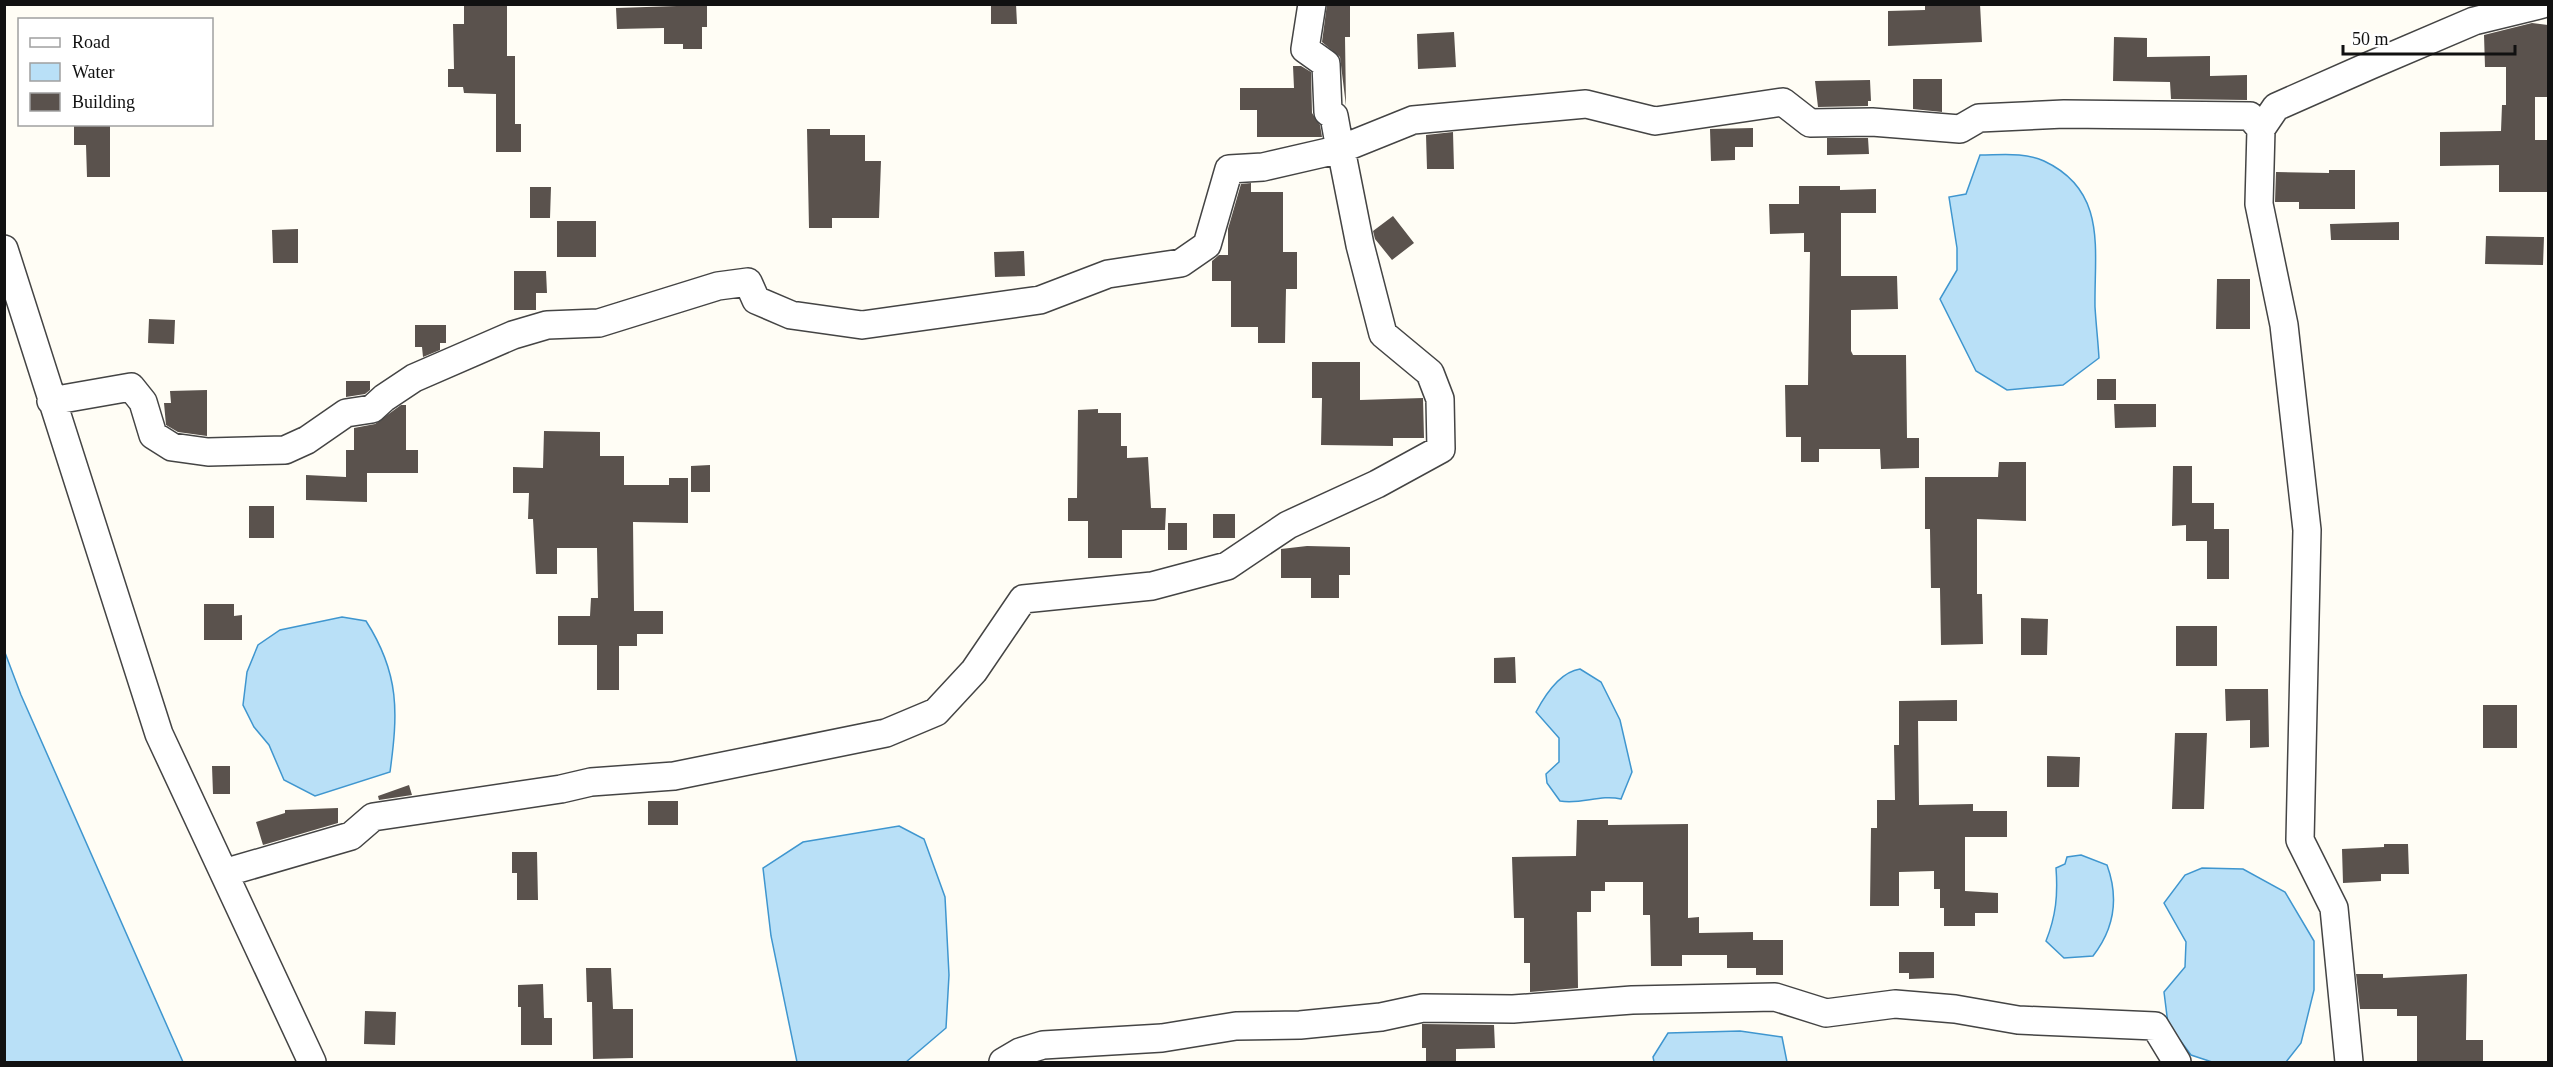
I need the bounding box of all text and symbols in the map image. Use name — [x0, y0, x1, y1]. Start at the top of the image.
legend — [18, 18, 213, 126]
scale bar — [2343, 18, 2516, 56]
text: 50 m — [2352, 29, 2389, 49]
text: Road — [72, 32, 110, 52]
text: Water — [72, 62, 115, 82]
text: Building — [72, 92, 135, 112]

